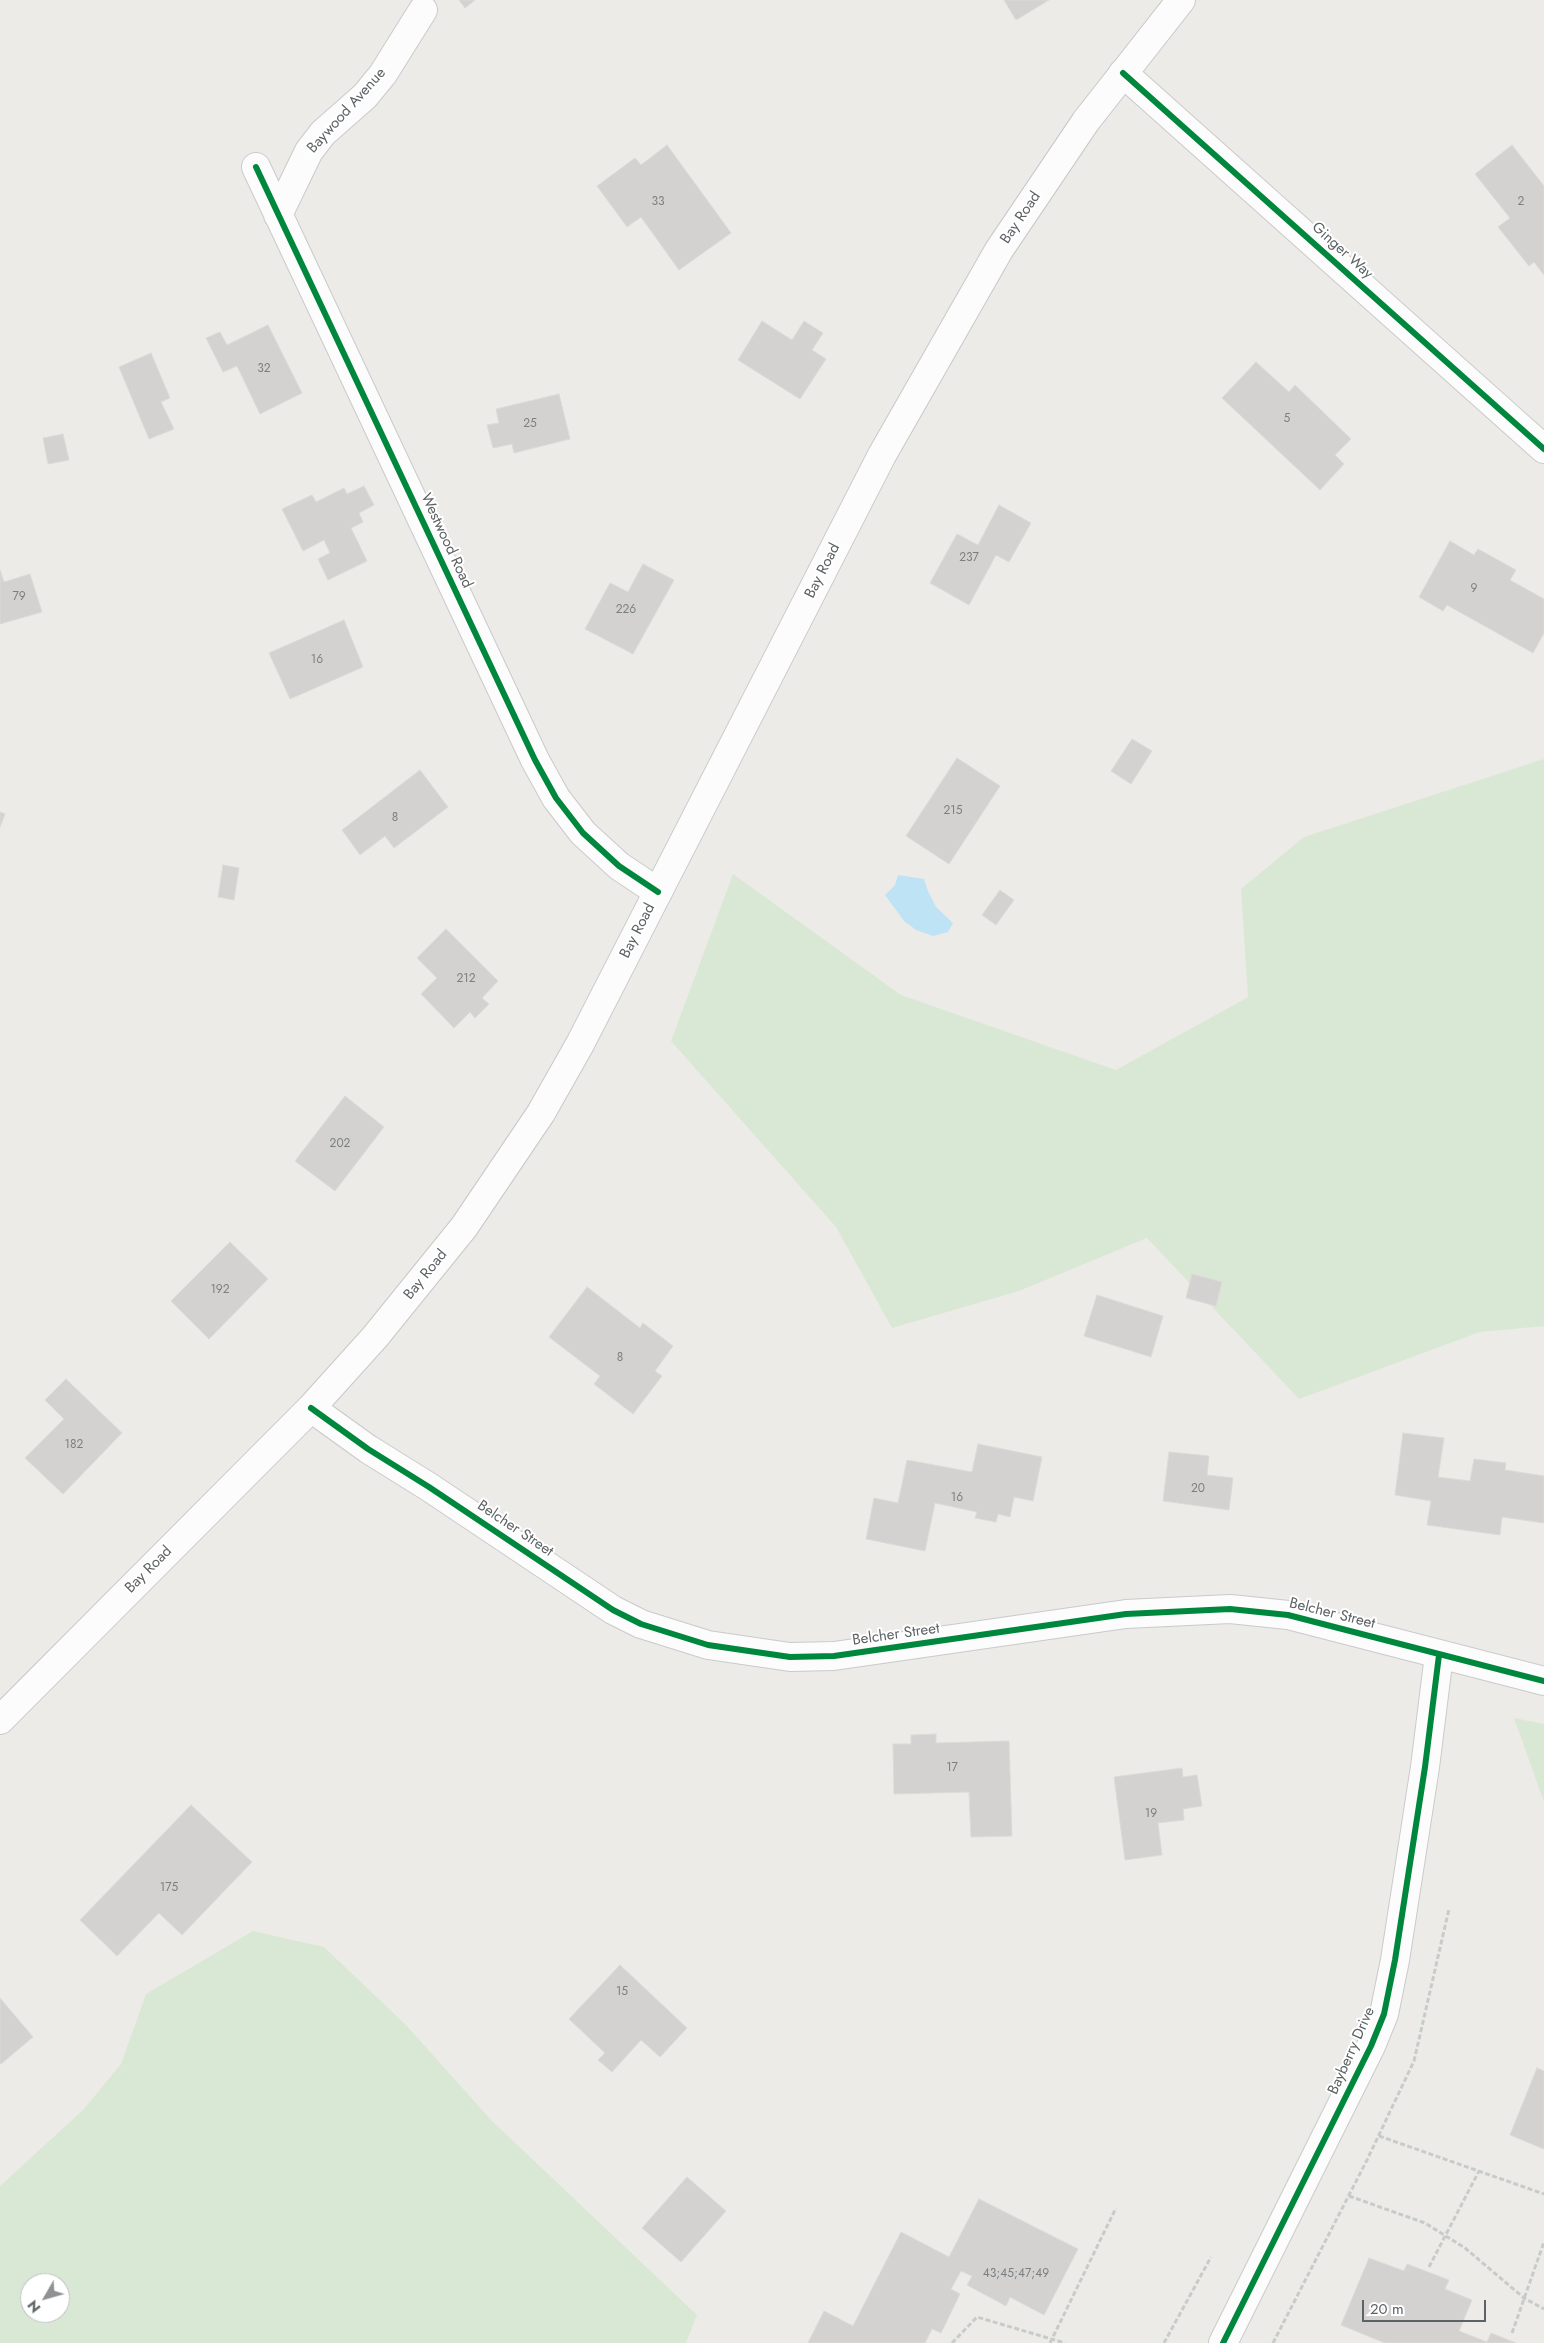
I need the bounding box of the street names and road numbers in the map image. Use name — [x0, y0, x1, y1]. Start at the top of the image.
street label: Baywood Avenue — [304, 65, 390, 157]
street label: Bay Road — [997, 189, 1045, 247]
street label: Ginger Way — [1308, 219, 1376, 283]
street label: Westwood Road — [416, 491, 476, 591]
street label: Bay Road — [802, 541, 844, 601]
street label: Bay Road — [617, 901, 659, 961]
street label: Bay Road — [400, 1246, 452, 1304]
street label: Belcher Street — [474, 1497, 556, 1561]
street label: Bay Road — [122, 1543, 176, 1597]
street label: Belcher Street — [1287, 1595, 1377, 1633]
street label: Belcher Street — [851, 1620, 941, 1650]
street label: Bayberry Drive — [1325, 2005, 1379, 2097]

